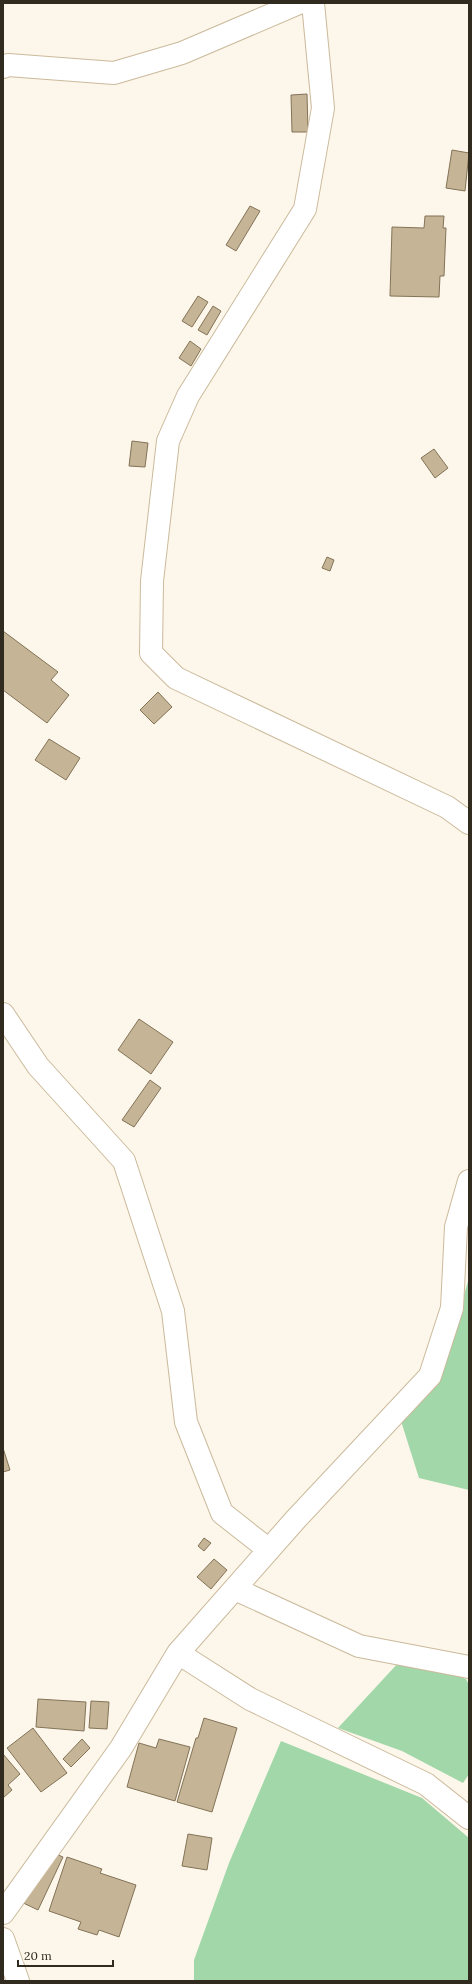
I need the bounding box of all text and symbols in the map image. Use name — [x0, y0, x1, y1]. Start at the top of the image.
scale bar — [18, 1942, 113, 1968]
text: 20 m — [24, 1948, 52, 1963]

